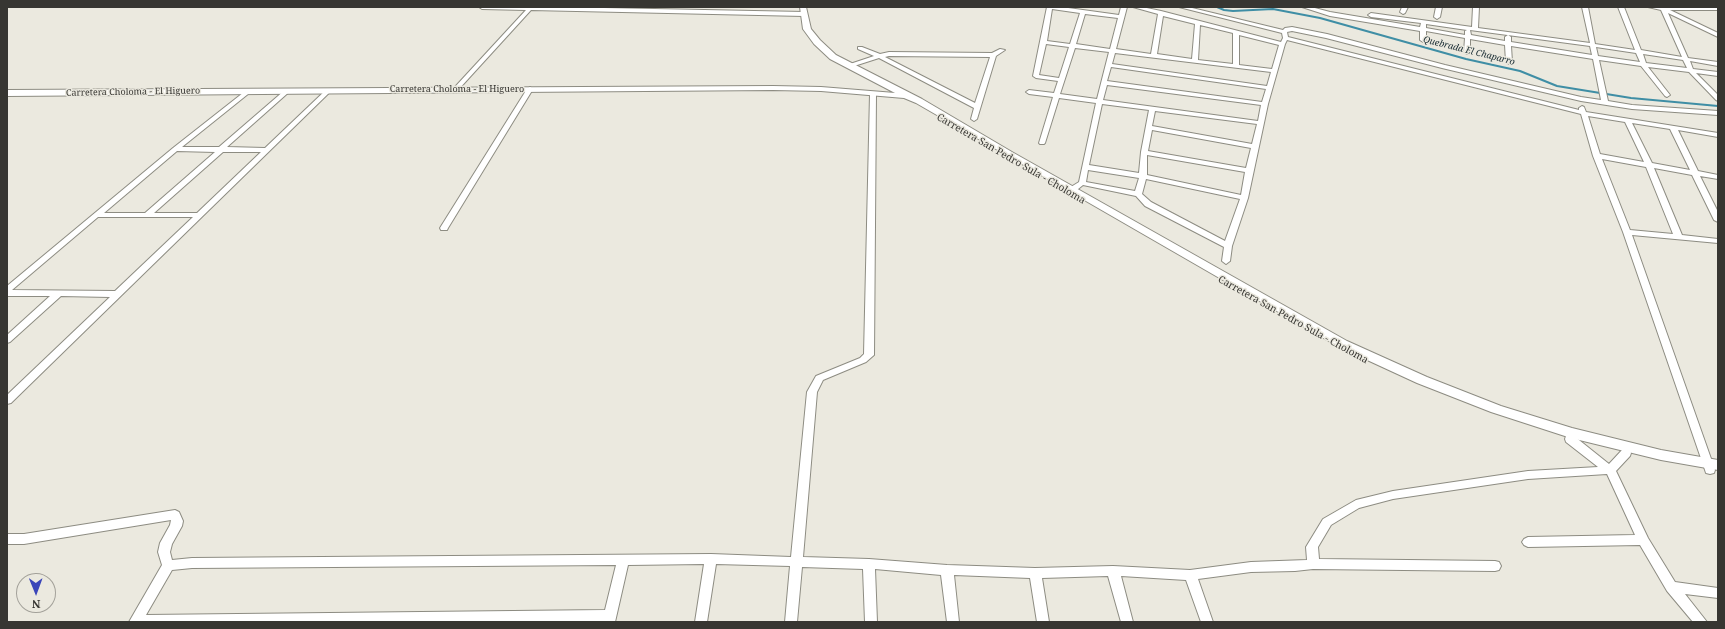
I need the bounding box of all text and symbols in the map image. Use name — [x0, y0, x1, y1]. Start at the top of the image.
water label: Quebrada El Chaparro — [1422, 34, 1516, 68]
street label: Carretera Choloma - El Higuero — [390, 84, 524, 94]
street label: Carretera Choloma - El Higuero — [66, 85, 200, 99]
street label: Carretera San Pedro Sula - Choloma — [934, 111, 1088, 207]
street label: Carretera San Pedro Sula - Choloma — [1216, 274, 1370, 366]
north arrow — [16, 573, 56, 613]
text: N — [32, 597, 41, 612]

